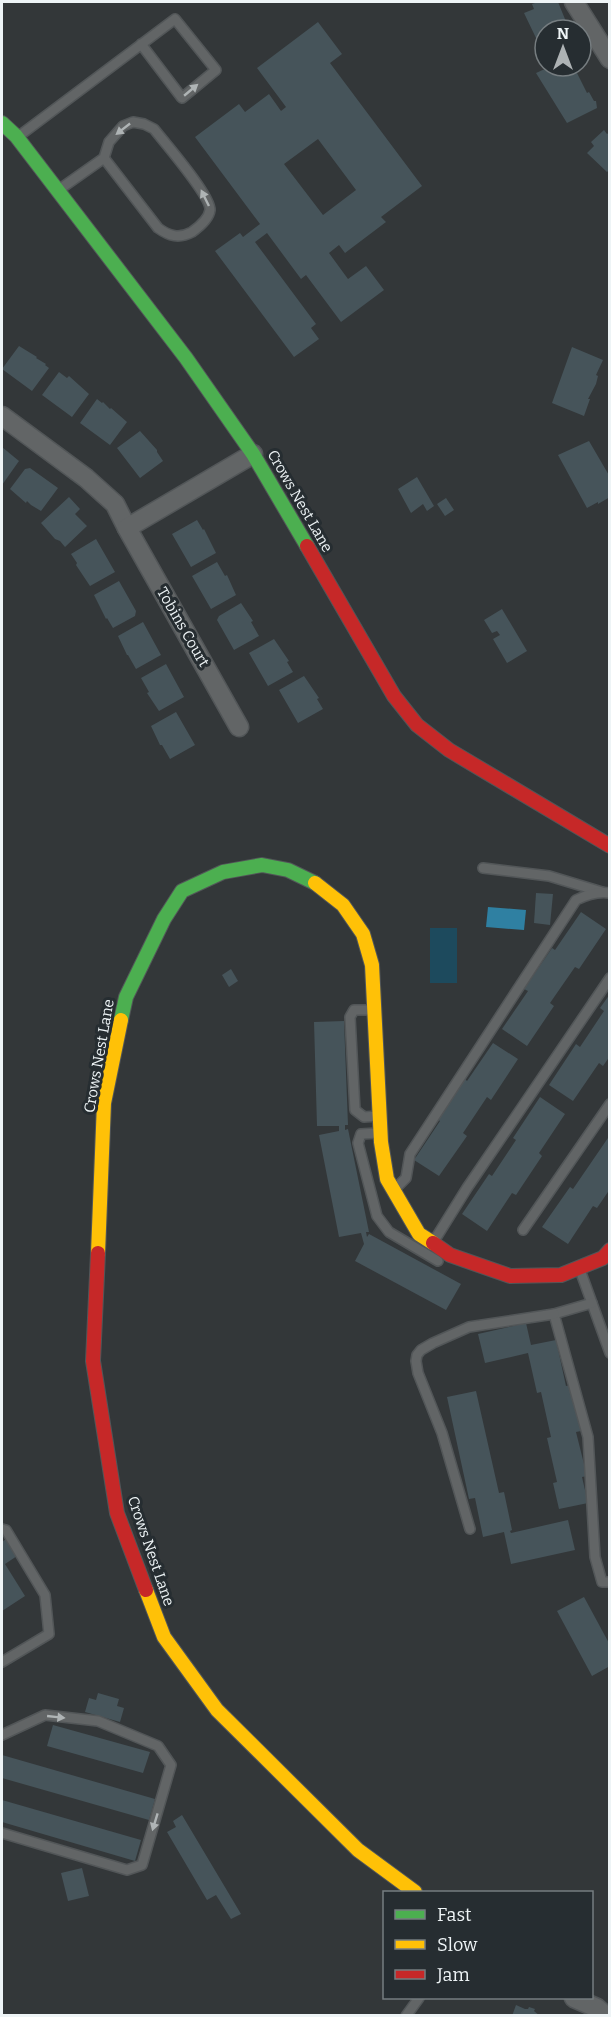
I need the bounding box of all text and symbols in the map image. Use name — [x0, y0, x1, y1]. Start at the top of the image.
north arrow — [533, 18, 593, 78]
text: N — [557, 24, 569, 43]
one-way arrow — [183, 84, 198, 97]
one-way arrow — [115, 123, 130, 135]
one-way arrow — [200, 190, 209, 207]
street label: Crows Nest Lane — [263, 447, 337, 555]
street label: Tobins Court — [153, 584, 213, 670]
street label: Crows Nest Lane — [80, 998, 118, 1114]
street label: Crows Nest Lane — [124, 1494, 178, 1608]
one-way arrow — [46, 1712, 65, 1722]
one-way arrow — [150, 1813, 159, 1831]
legend — [383, 1891, 593, 1999]
text: Fast — [437, 1904, 472, 1926]
text: Slow — [437, 1934, 478, 1956]
text: Jam — [436, 1964, 470, 1986]

